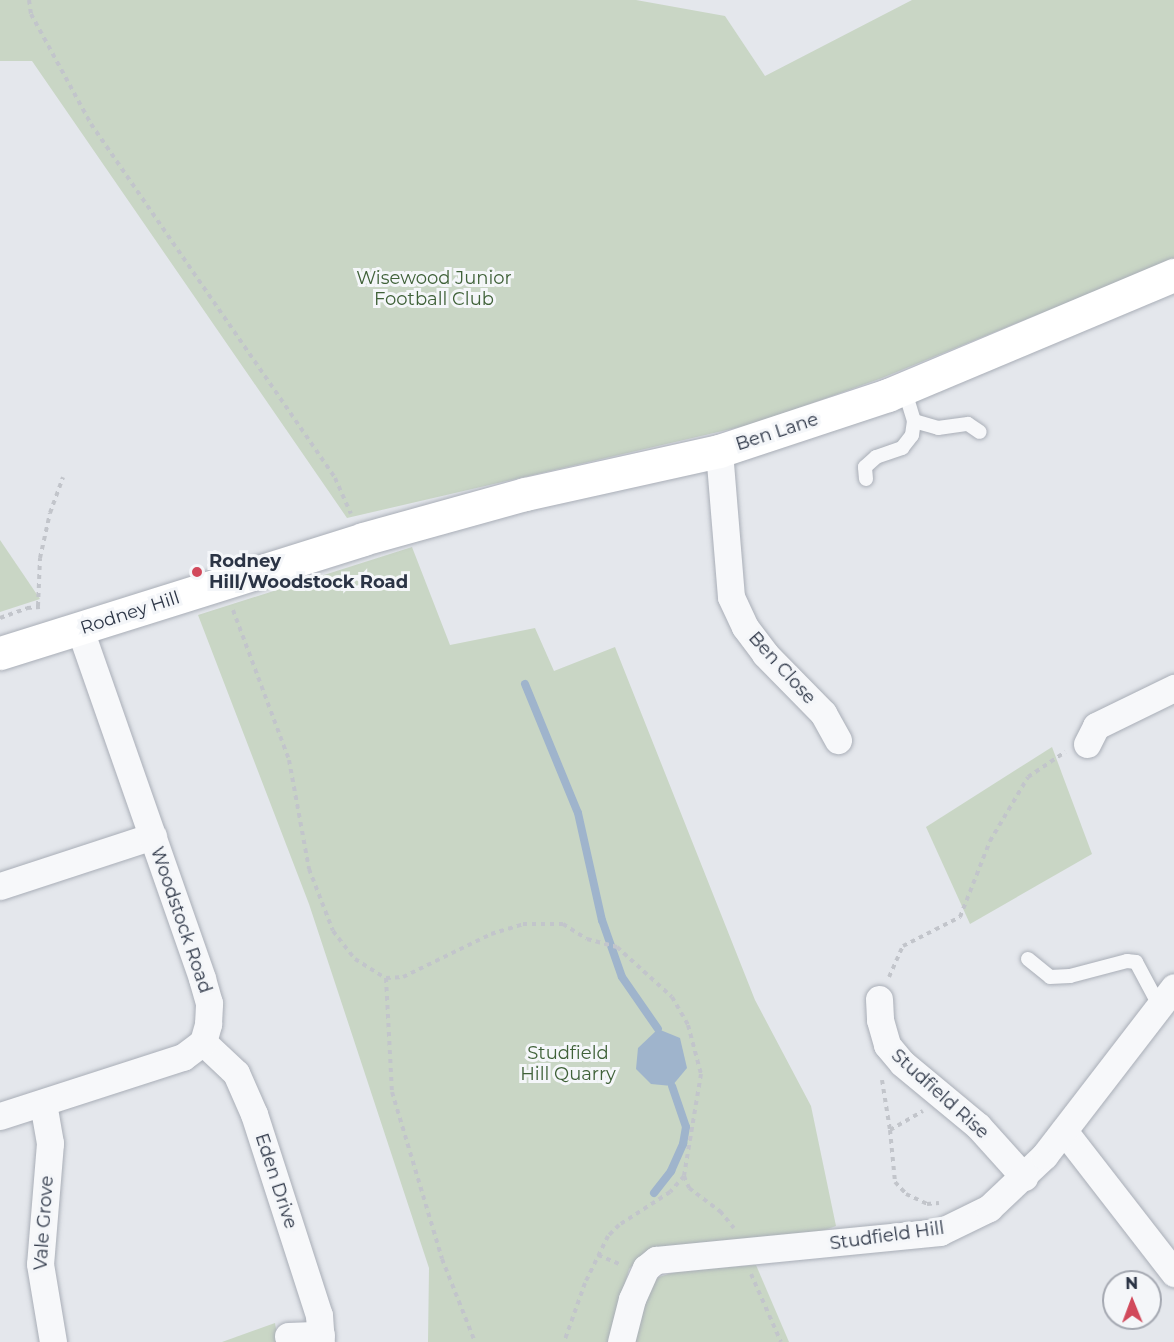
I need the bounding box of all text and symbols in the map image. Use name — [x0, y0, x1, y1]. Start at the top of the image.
park label: Wisewood Junior Football Club — [356, 268, 512, 310]
street label: Ben Lane — [733, 409, 821, 455]
place label: Rodney Hill/Woodstock Road — [209, 551, 408, 594]
marker: Rodney Hill/Woodstock Road — [190, 565, 204, 579]
street label: Rodney Hill — [78, 587, 182, 639]
street label: Ben Close — [744, 627, 820, 709]
street label: Woodstock Road — [146, 844, 216, 996]
park label: Studfield Hill Quarry — [520, 1043, 616, 1086]
street label: Studfield Rise — [887, 1045, 993, 1143]
street label: Eden Drive — [250, 1131, 302, 1231]
street label: Vale Grove — [30, 1175, 58, 1271]
street label: Studfield Hill — [828, 1217, 946, 1255]
north arrow — [1102, 1270, 1162, 1330]
text: N — [1125, 1274, 1138, 1293]

